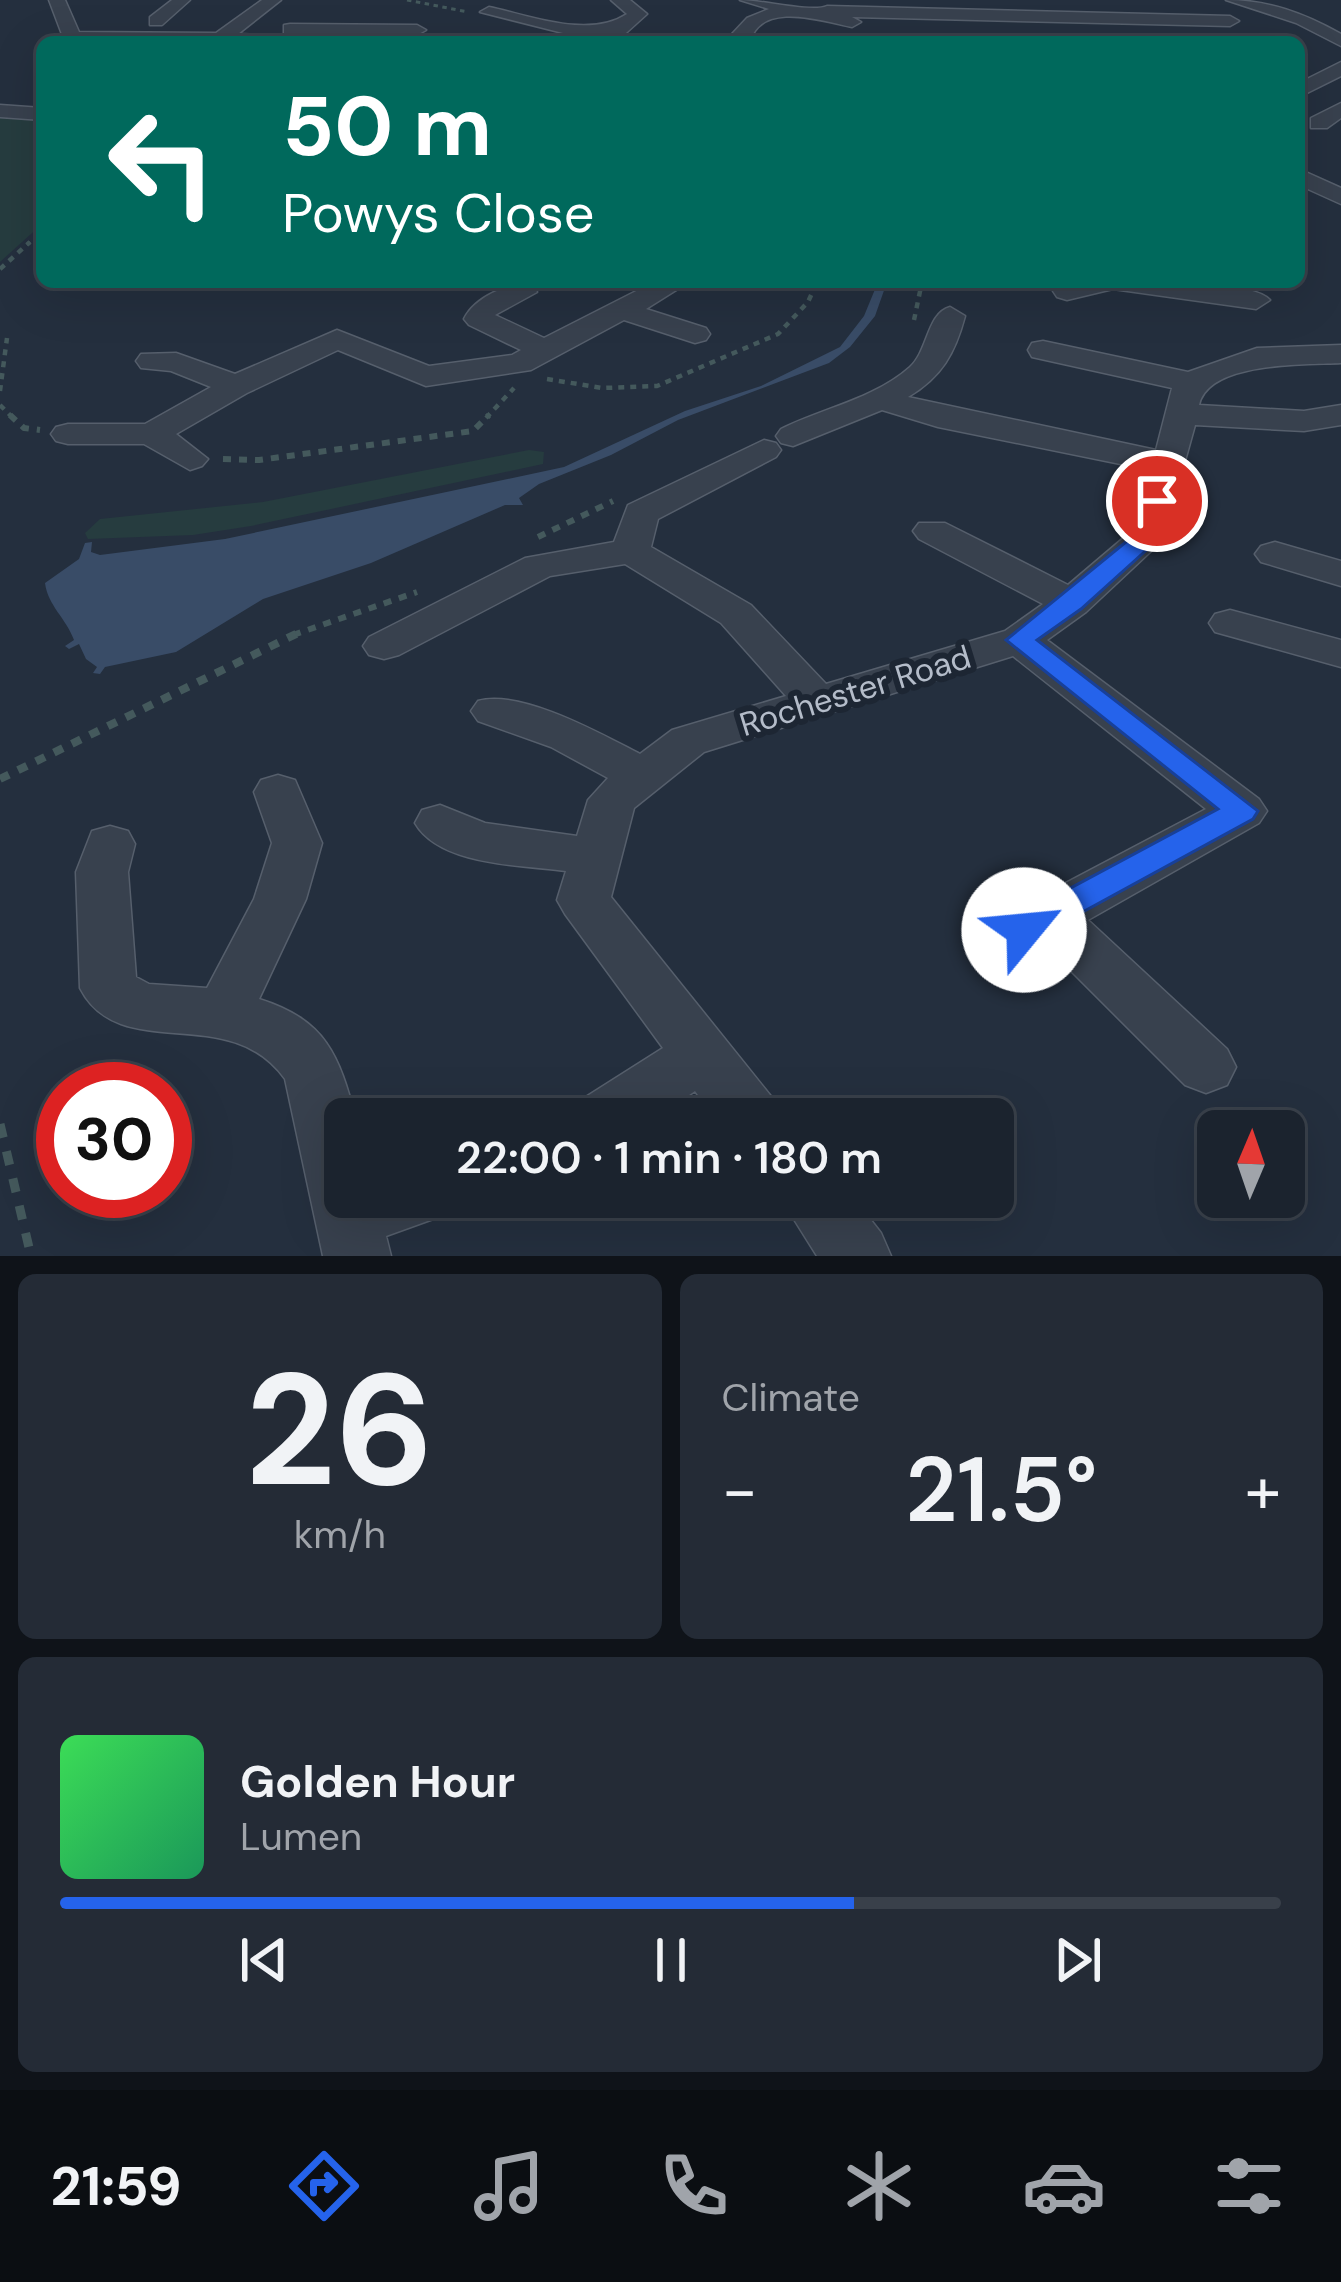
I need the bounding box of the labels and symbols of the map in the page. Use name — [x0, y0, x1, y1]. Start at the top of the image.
pin — [1106, 450, 1208, 552]
street label: Rochester Road — [734, 635, 976, 746]
position arrow — [961, 867, 1087, 993]
speed limit sign: 30 — [36, 1062, 192, 1218]
north arrow — [1197, 1110, 1305, 1218]

